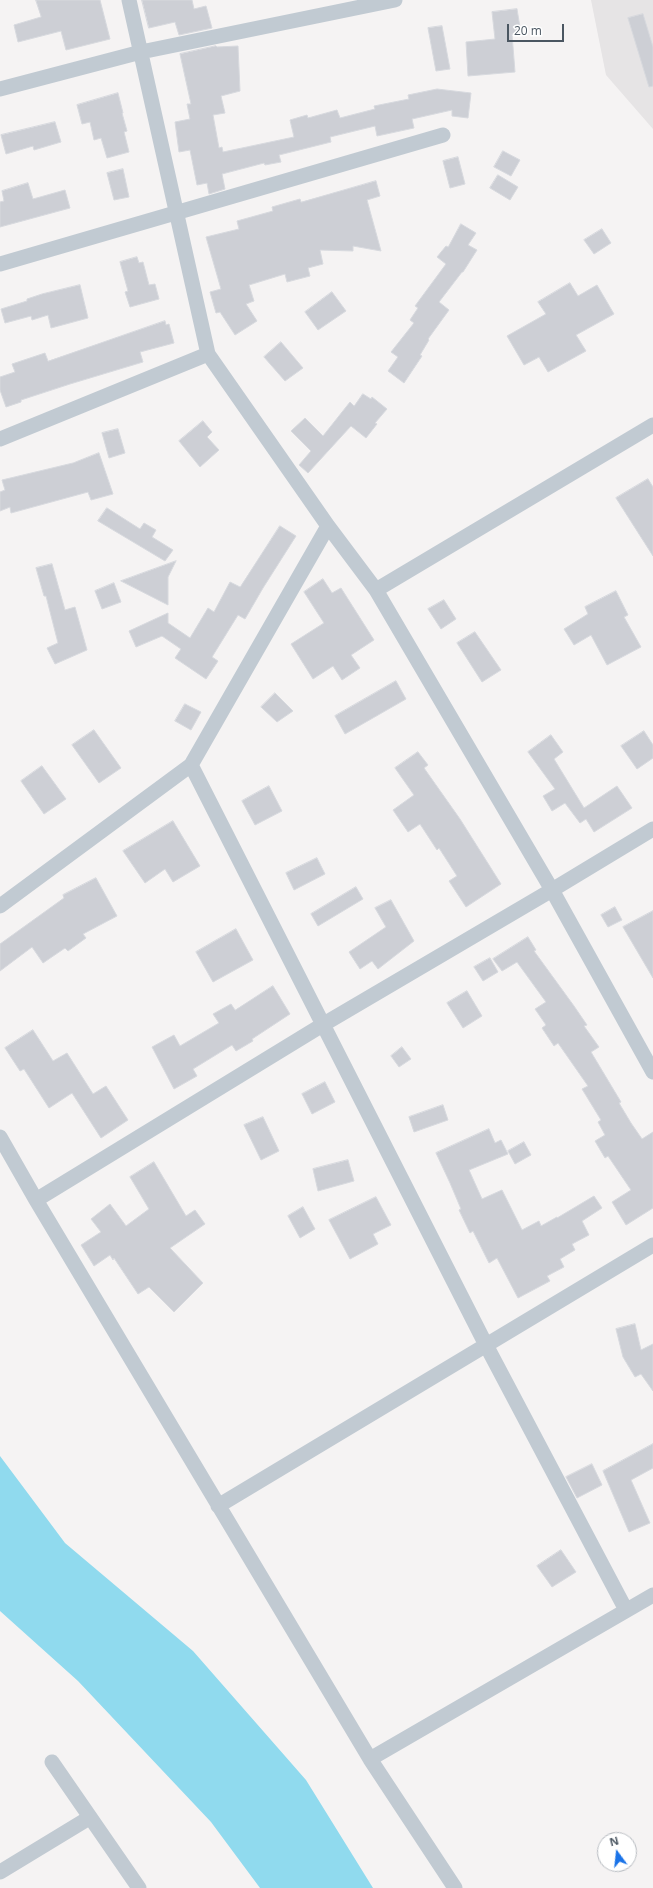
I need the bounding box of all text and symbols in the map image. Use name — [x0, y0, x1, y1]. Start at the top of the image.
scale bar — [509, 16, 566, 42]
text: 20 m — [514, 22, 542, 39]
north arrow — [597, 1832, 637, 1872]
text: N — [608, 1832, 620, 1849]

